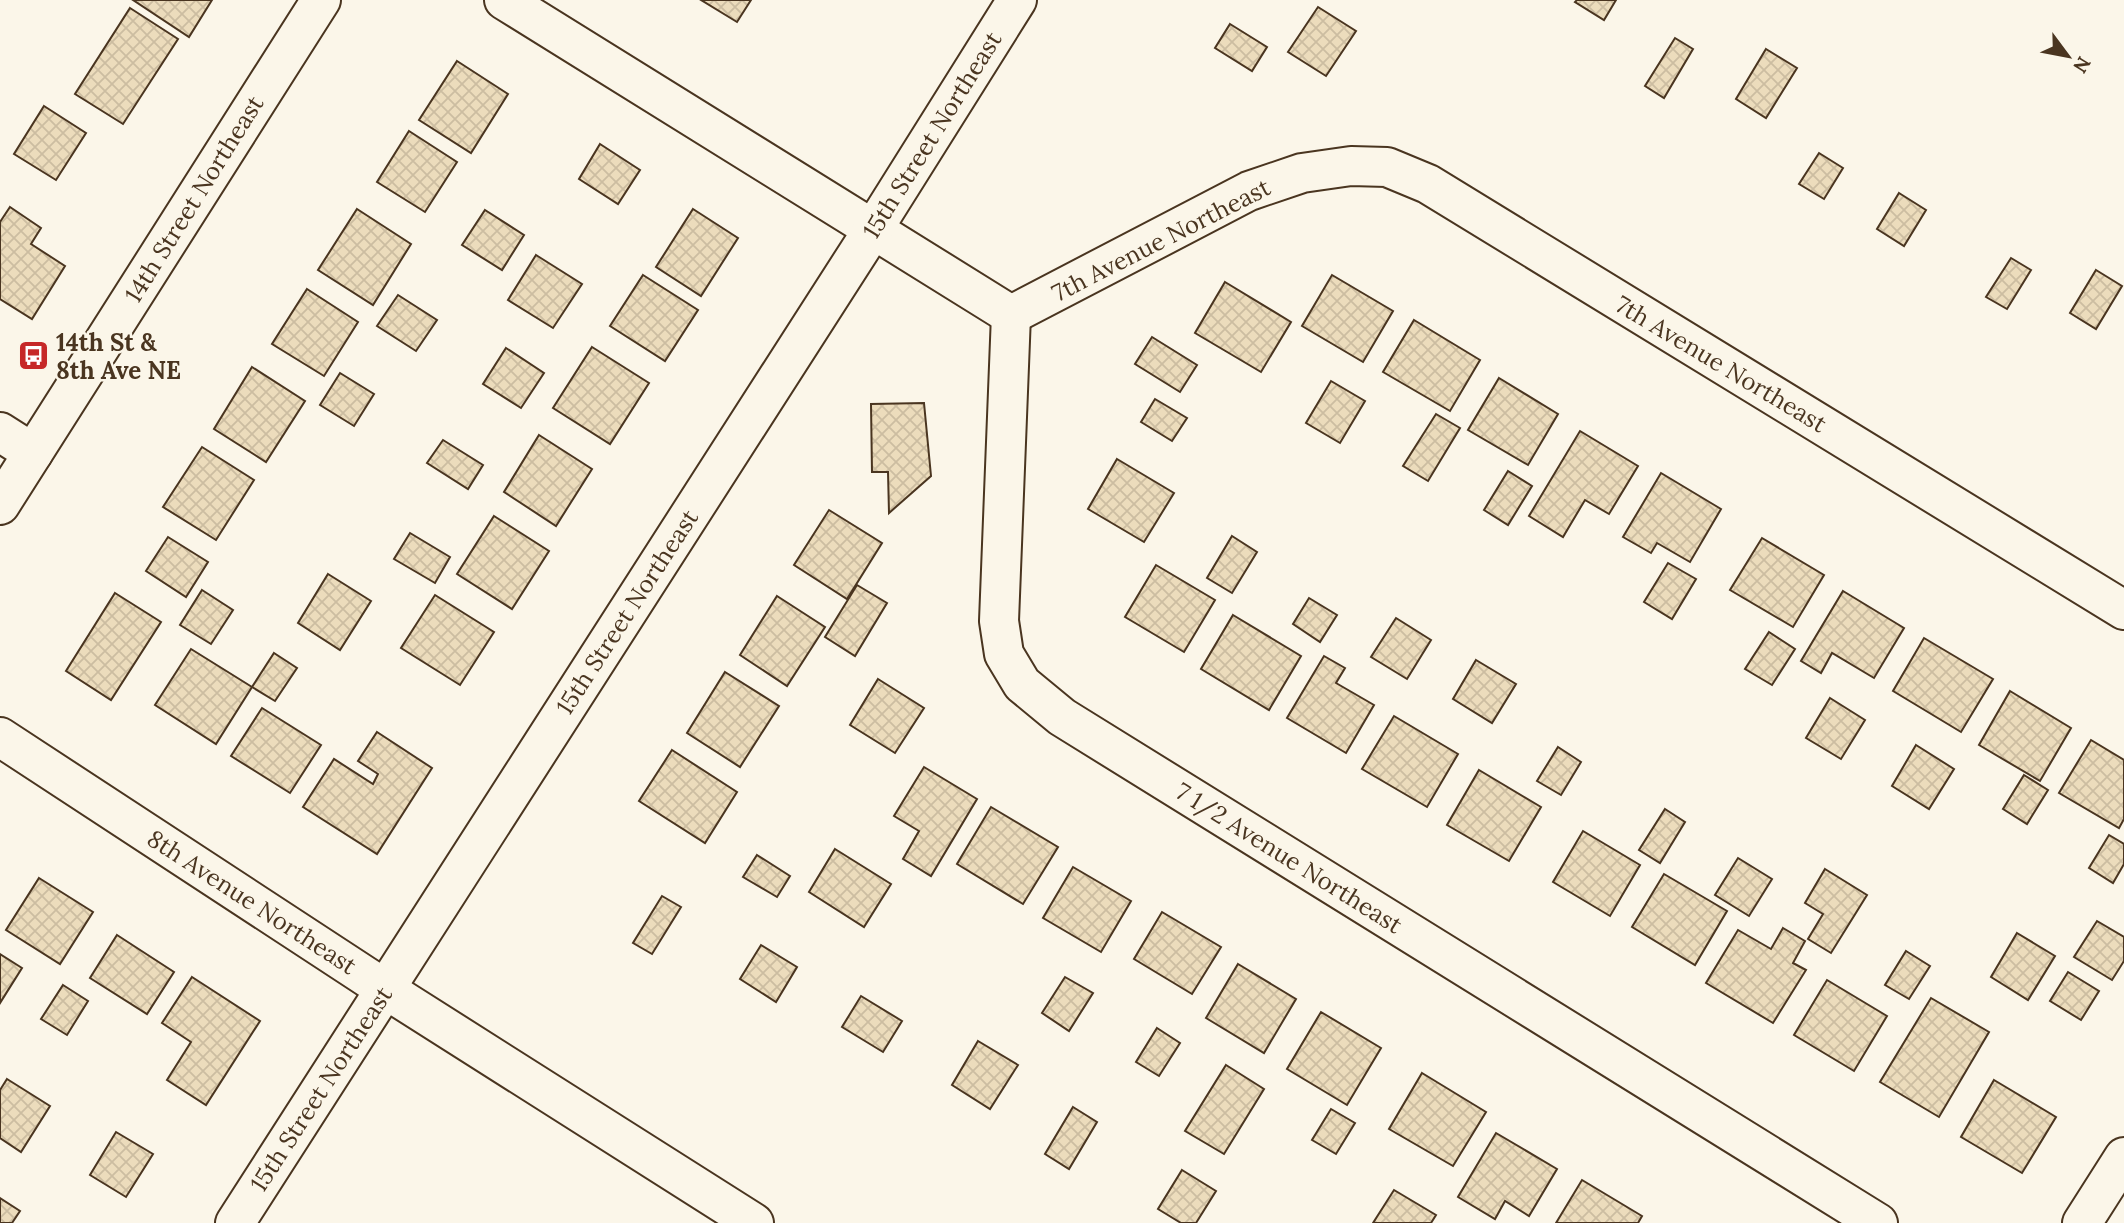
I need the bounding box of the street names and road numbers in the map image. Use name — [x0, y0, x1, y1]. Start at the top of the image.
street label: 15th Street Northeast — [856, 25, 1009, 244]
street label: 14th Street Northeast — [118, 89, 271, 308]
street label: 7th Avenue Northeast — [1047, 171, 1276, 308]
street label: 7th Avenue Northeast — [1610, 289, 1833, 440]
street label: 15th Street Northeast — [549, 503, 705, 720]
street label: 7 1/2 Avenue Northeast — [1170, 776, 1409, 941]
street label: 8th Avenue Northeast — [142, 823, 363, 982]
street label: 15th Street Northeast — [243, 980, 399, 1197]

